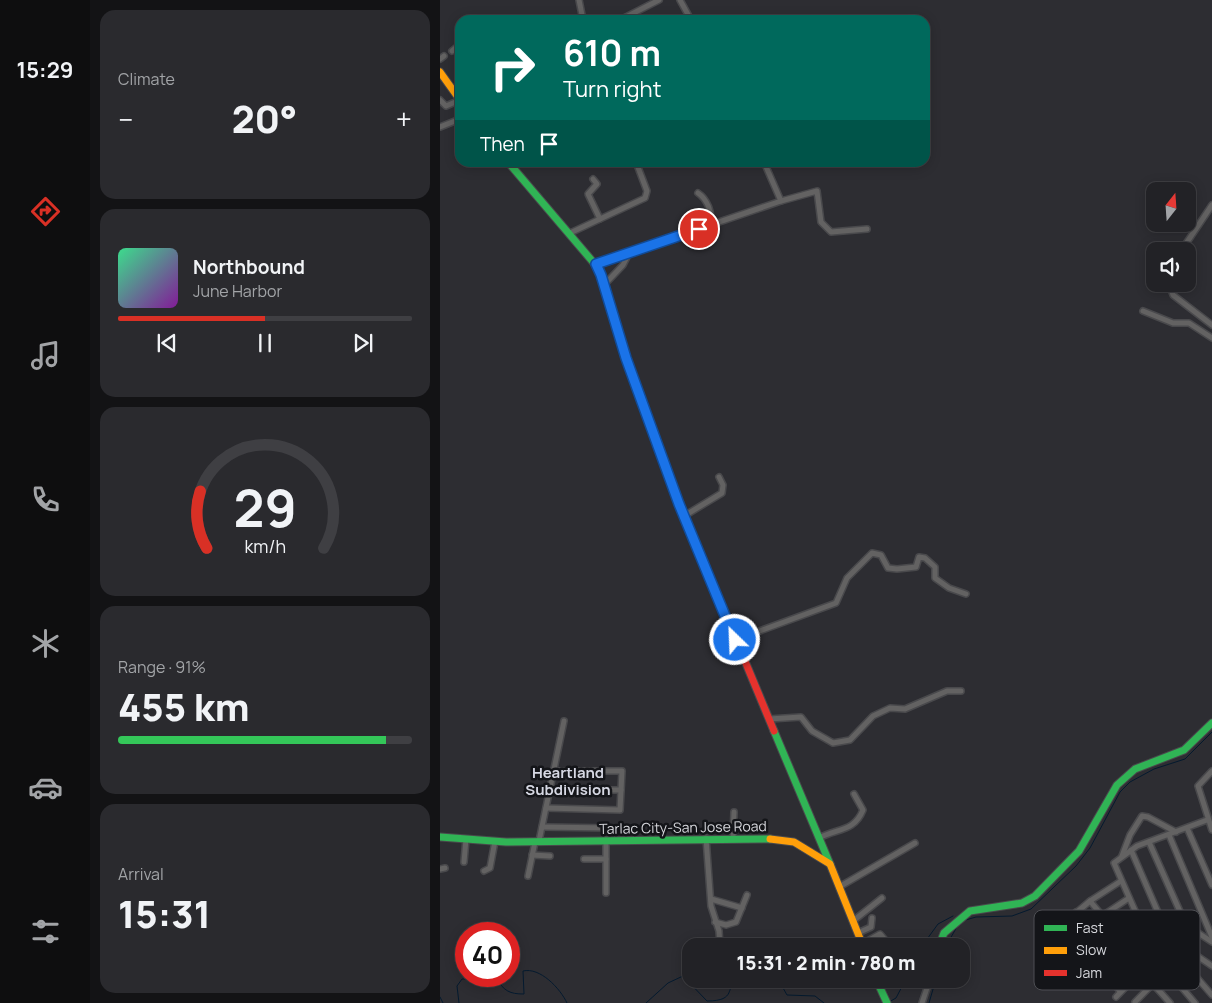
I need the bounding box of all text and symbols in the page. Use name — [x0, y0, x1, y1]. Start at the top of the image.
text: 610 m — [563, 29, 661, 77]
icon: right — [480, 35, 545, 100]
text: 15:29 — [17, 55, 73, 85]
text: Climate — [118, 68, 175, 90]
text: Turn right — [563, 74, 661, 104]
text: 20° — [232, 92, 297, 144]
text: − — [118, 100, 133, 138]
text: + — [396, 100, 412, 138]
icon: arrive — [535, 130, 563, 158]
text: Then — [480, 131, 525, 157]
north arrow — [1146, 182, 1196, 232]
map controls — [1146, 182, 1196, 292]
icon: directions — [28, 194, 63, 229]
pin — [678, 208, 720, 250]
icon: arrive — [685, 215, 713, 243]
button: sound — [1146, 242, 1196, 292]
text: Northbound — [193, 254, 305, 280]
text: June Harbor — [193, 280, 282, 302]
icon: previous — [153, 329, 181, 357]
icon: pause — [251, 329, 279, 357]
icon: next — [349, 329, 377, 357]
icon: music — [28, 338, 63, 373]
text: 29 — [233, 472, 297, 543]
icon: phone — [28, 482, 63, 517]
text: km/h — [244, 534, 286, 558]
position arrow — [708, 613, 760, 665]
icon: climate — [28, 626, 63, 661]
text: Range · 91% — [118, 656, 206, 678]
text: 455 km — [118, 680, 250, 732]
district label: Heartland Subdivision — [525, 762, 611, 800]
icon: car — [28, 770, 63, 805]
street label: Tarlac City-San Jose Road — [599, 816, 767, 838]
text: Arrival — [118, 863, 164, 885]
text: 15:31 — [118, 887, 211, 939]
legend — [1034, 910, 1200, 990]
icon: filters — [28, 914, 63, 949]
text: Fast — [1076, 918, 1104, 937]
speed limit sign: 40 — [455, 922, 520, 987]
text: Slow — [1076, 940, 1107, 959]
text: 15:31 · 2 min · 780 m — [737, 950, 915, 976]
text: Jam — [1076, 963, 1102, 982]

